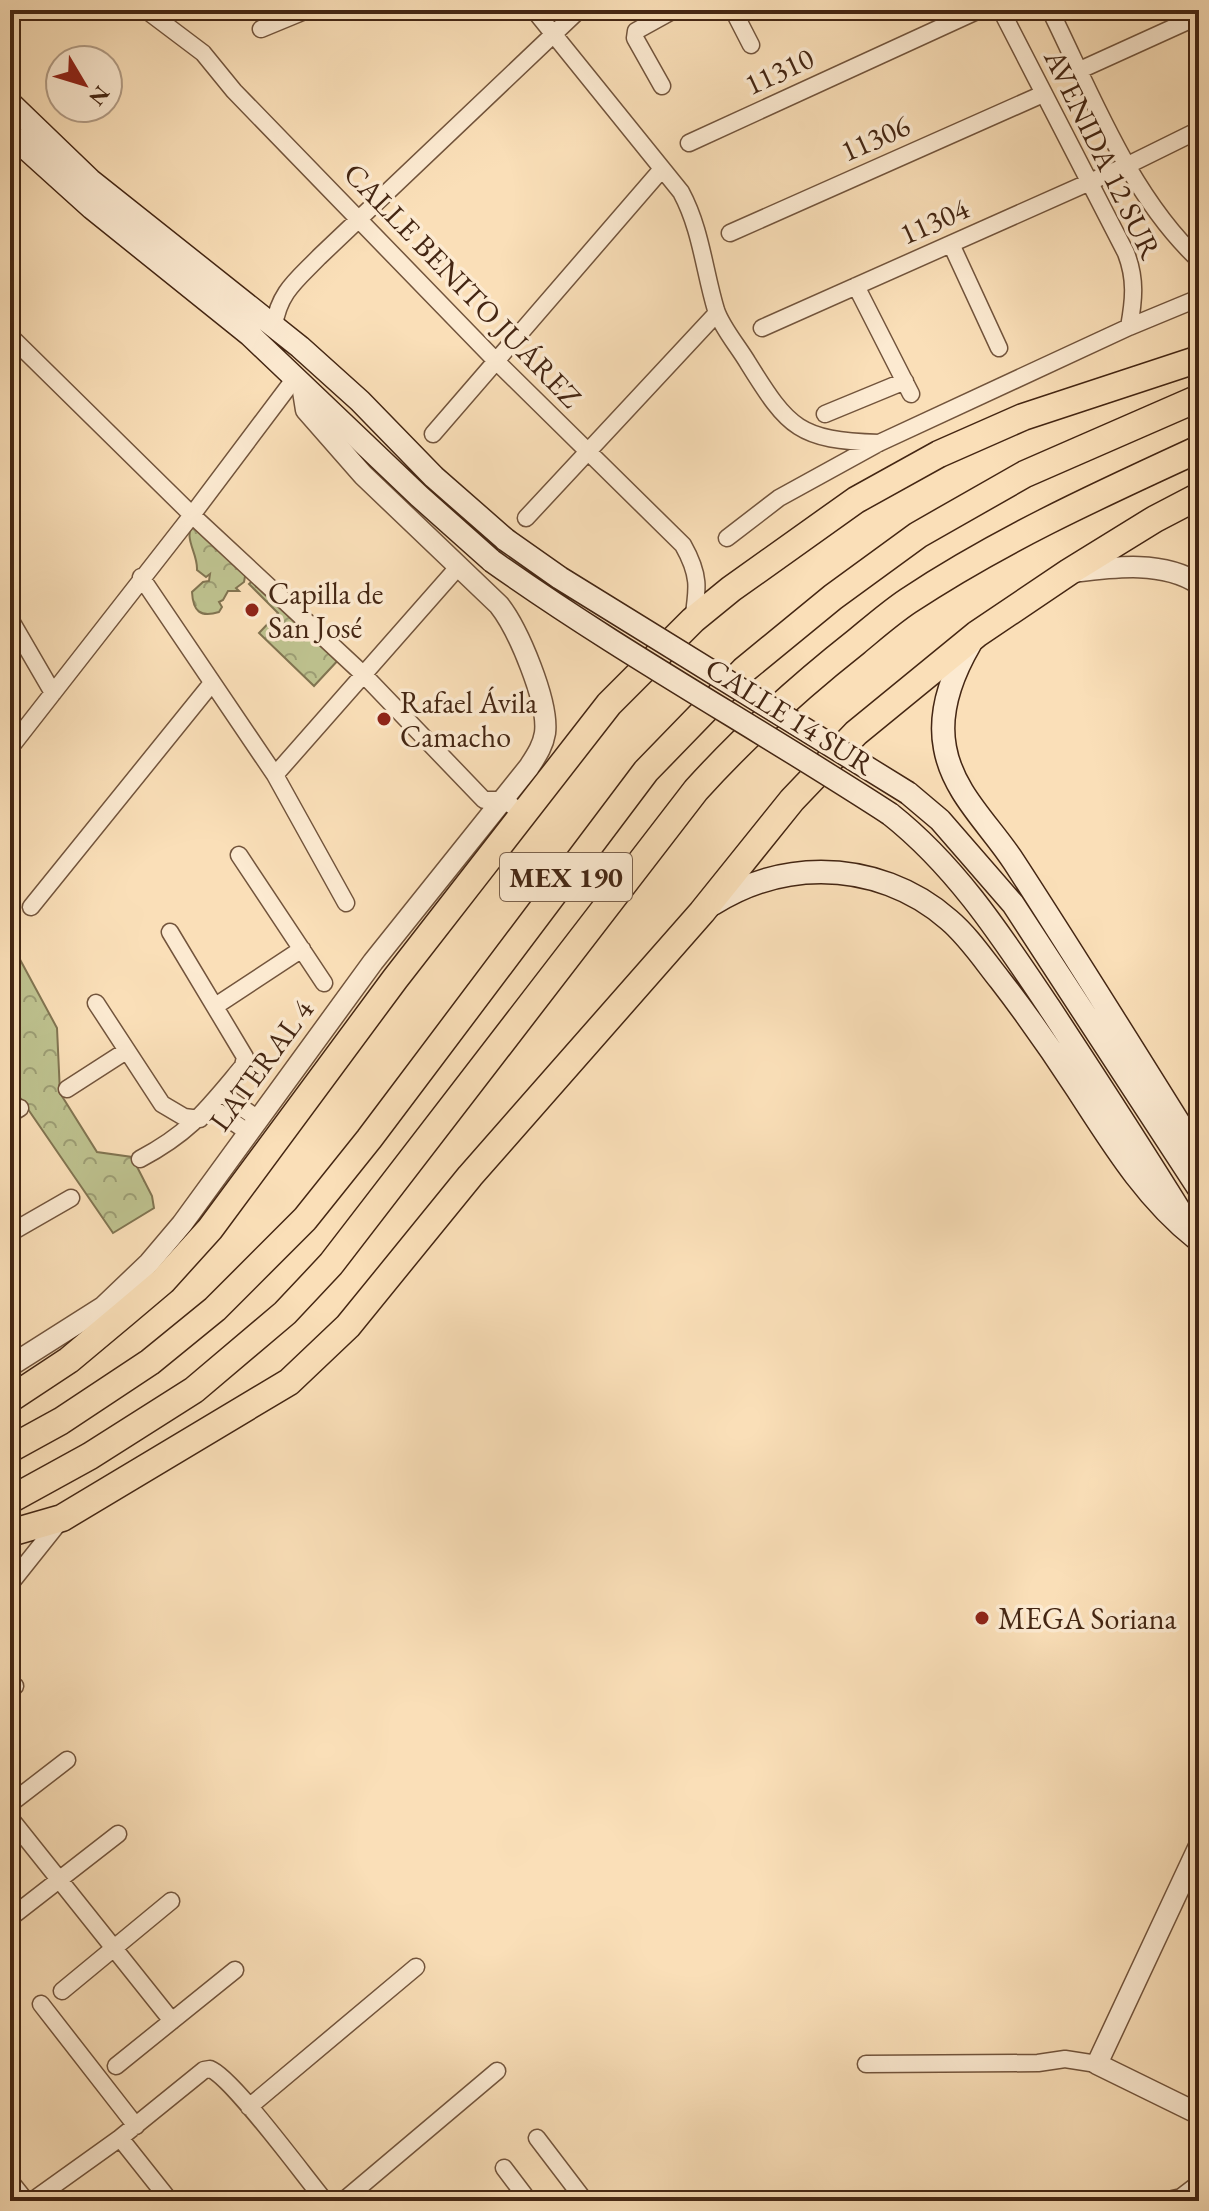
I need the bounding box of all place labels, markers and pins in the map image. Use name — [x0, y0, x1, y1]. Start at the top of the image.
place label: Capilla de San José — [268, 574, 383, 647]
marker: Capilla de San José — [243, 601, 261, 619]
place label: Rafael Ávila Camacho — [400, 683, 537, 756]
marker: Rafael Ávila Camacho — [375, 710, 393, 728]
place label: MEGA Soriana — [998, 1599, 1177, 1638]
marker: MEGA Soriana — [973, 1609, 991, 1627]

